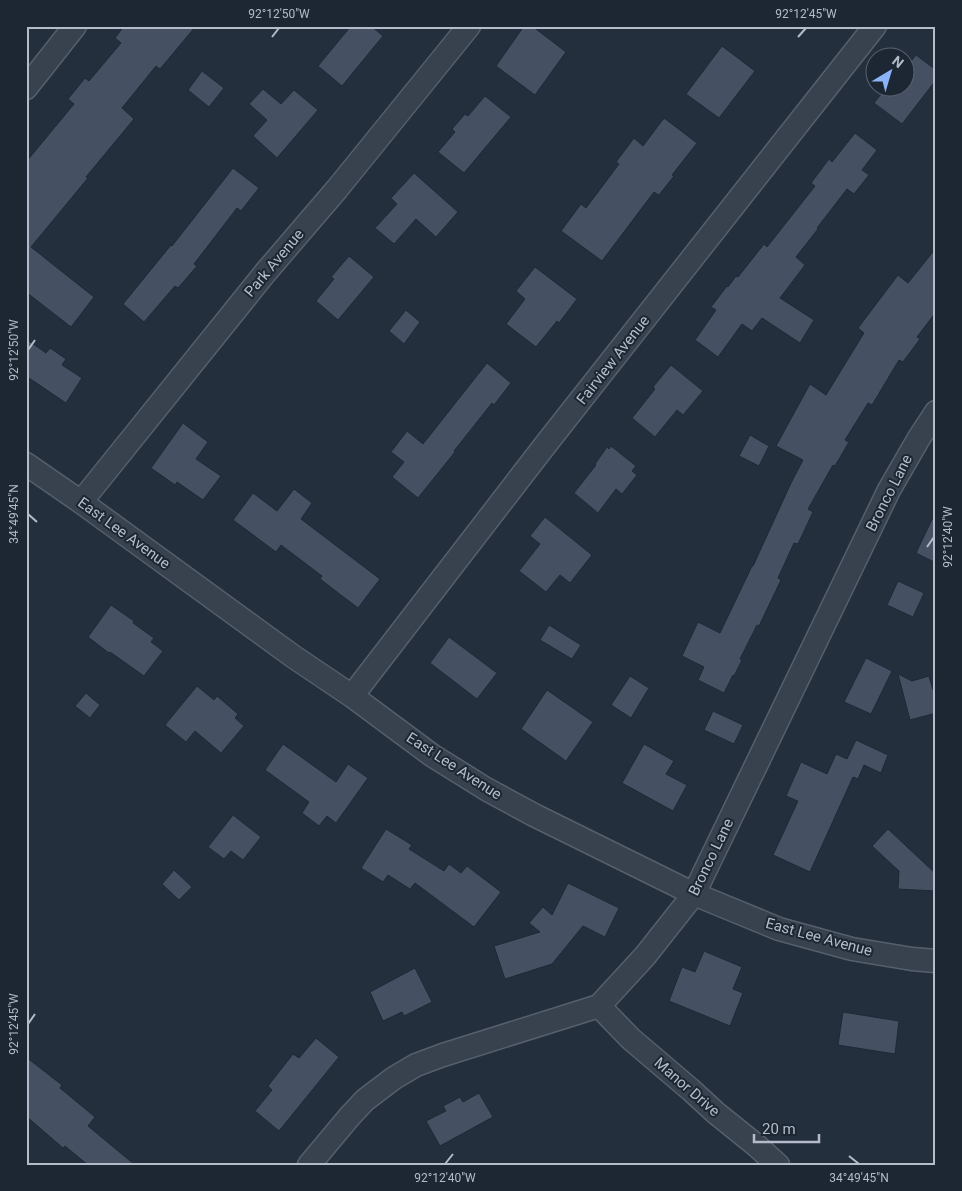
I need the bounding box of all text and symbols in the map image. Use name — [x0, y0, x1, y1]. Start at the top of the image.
text: 92°12'50"W — [248, 7, 310, 21]
text: 92°12'45"W — [775, 7, 837, 21]
north arrow — [864, 48, 914, 98]
text: N — [889, 52, 907, 71]
street label: Park Avenue — [240, 225, 308, 301]
street label: Fairview Avenue — [573, 312, 653, 408]
text: 92°12'50"W — [7, 319, 21, 381]
street label: Bronco Lane — [862, 452, 916, 534]
text: 34°49'45"N — [7, 484, 21, 544]
street label: East Lee Avenue — [74, 493, 174, 573]
text: 92°12'40"W — [941, 506, 955, 568]
street label: East Lee Avenue — [403, 729, 505, 803]
street label: Bronco Lane — [685, 815, 737, 899]
street label: East Lee Avenue — [764, 914, 874, 960]
text: 92°12'45"W — [7, 993, 21, 1055]
street label: Manor Drive — [651, 1054, 723, 1120]
scale bar — [754, 1111, 820, 1143]
text: 20 m — [762, 1120, 796, 1138]
text: 92°12'40"W — [414, 1171, 476, 1185]
text: 34°49'45"N — [829, 1171, 889, 1185]

